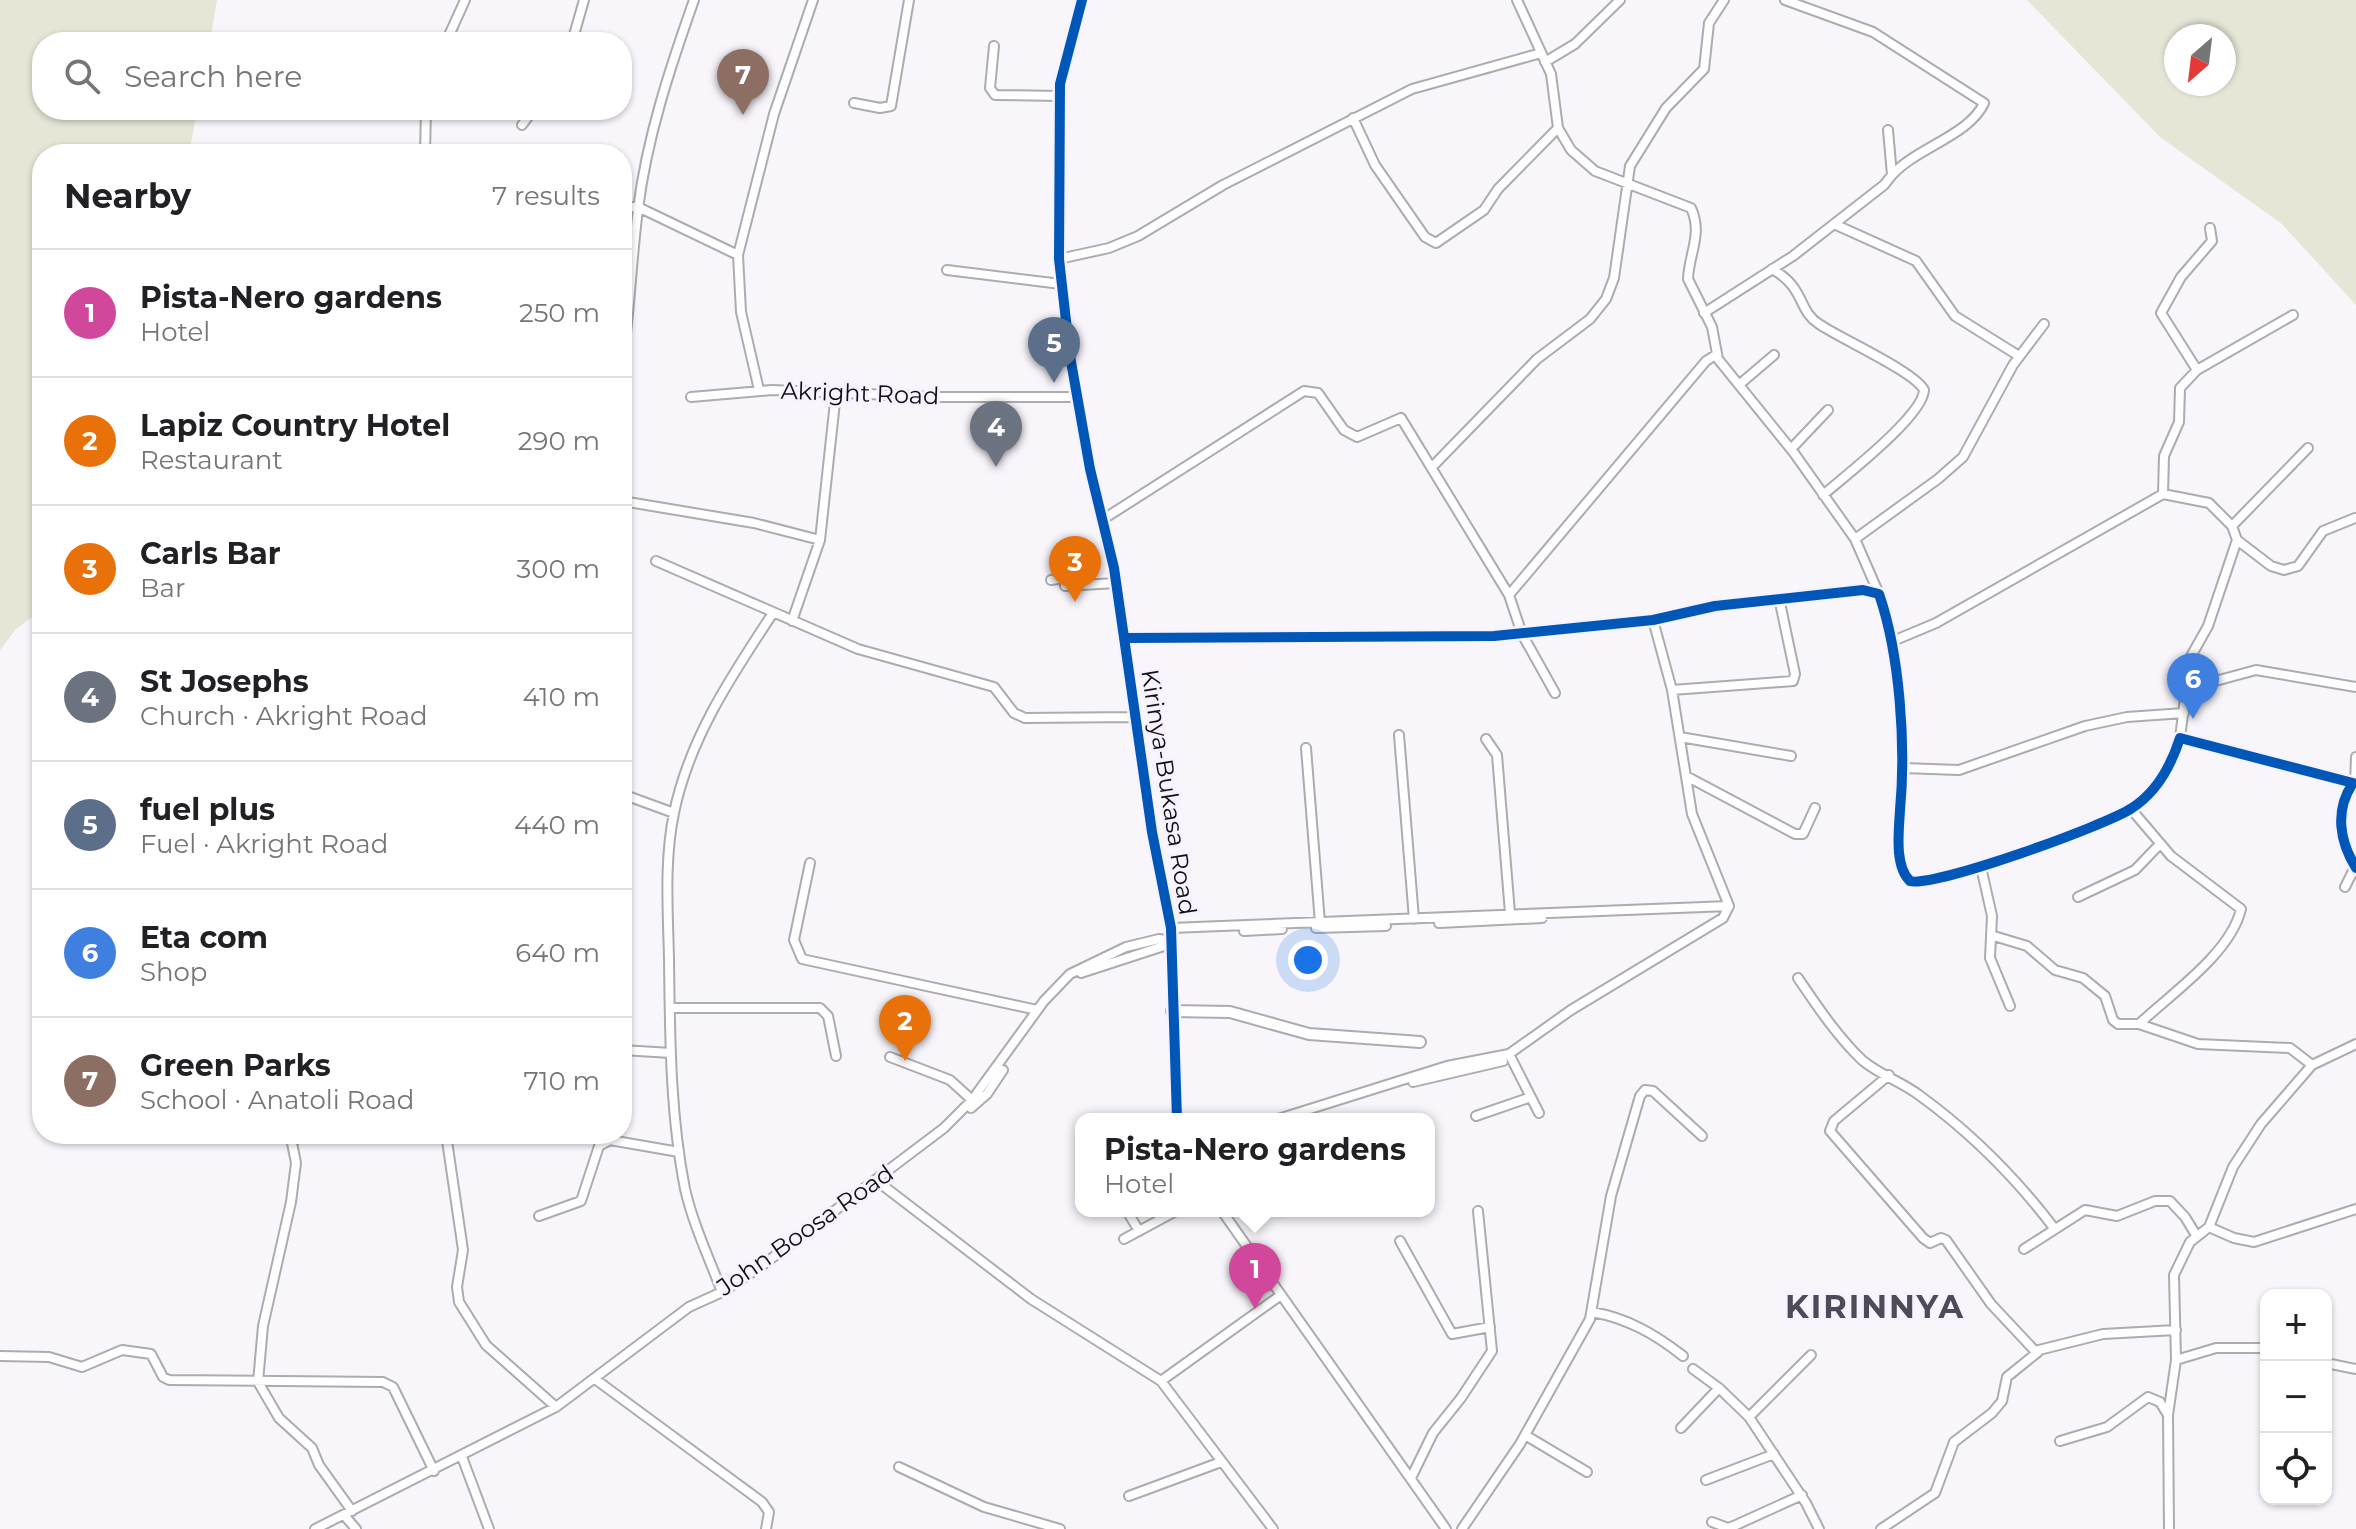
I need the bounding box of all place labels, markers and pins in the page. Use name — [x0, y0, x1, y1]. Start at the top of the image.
pin: 7 — [717, 49, 769, 115]
pin: 5 — [1028, 317, 1080, 383]
pin: 4 — [970, 401, 1022, 467]
pin: 3 — [1049, 536, 1101, 602]
pin: 6 — [2167, 653, 2219, 719]
pin: 2 — [879, 995, 931, 1061]
pin: 1 — [1229, 1243, 1281, 1309]

